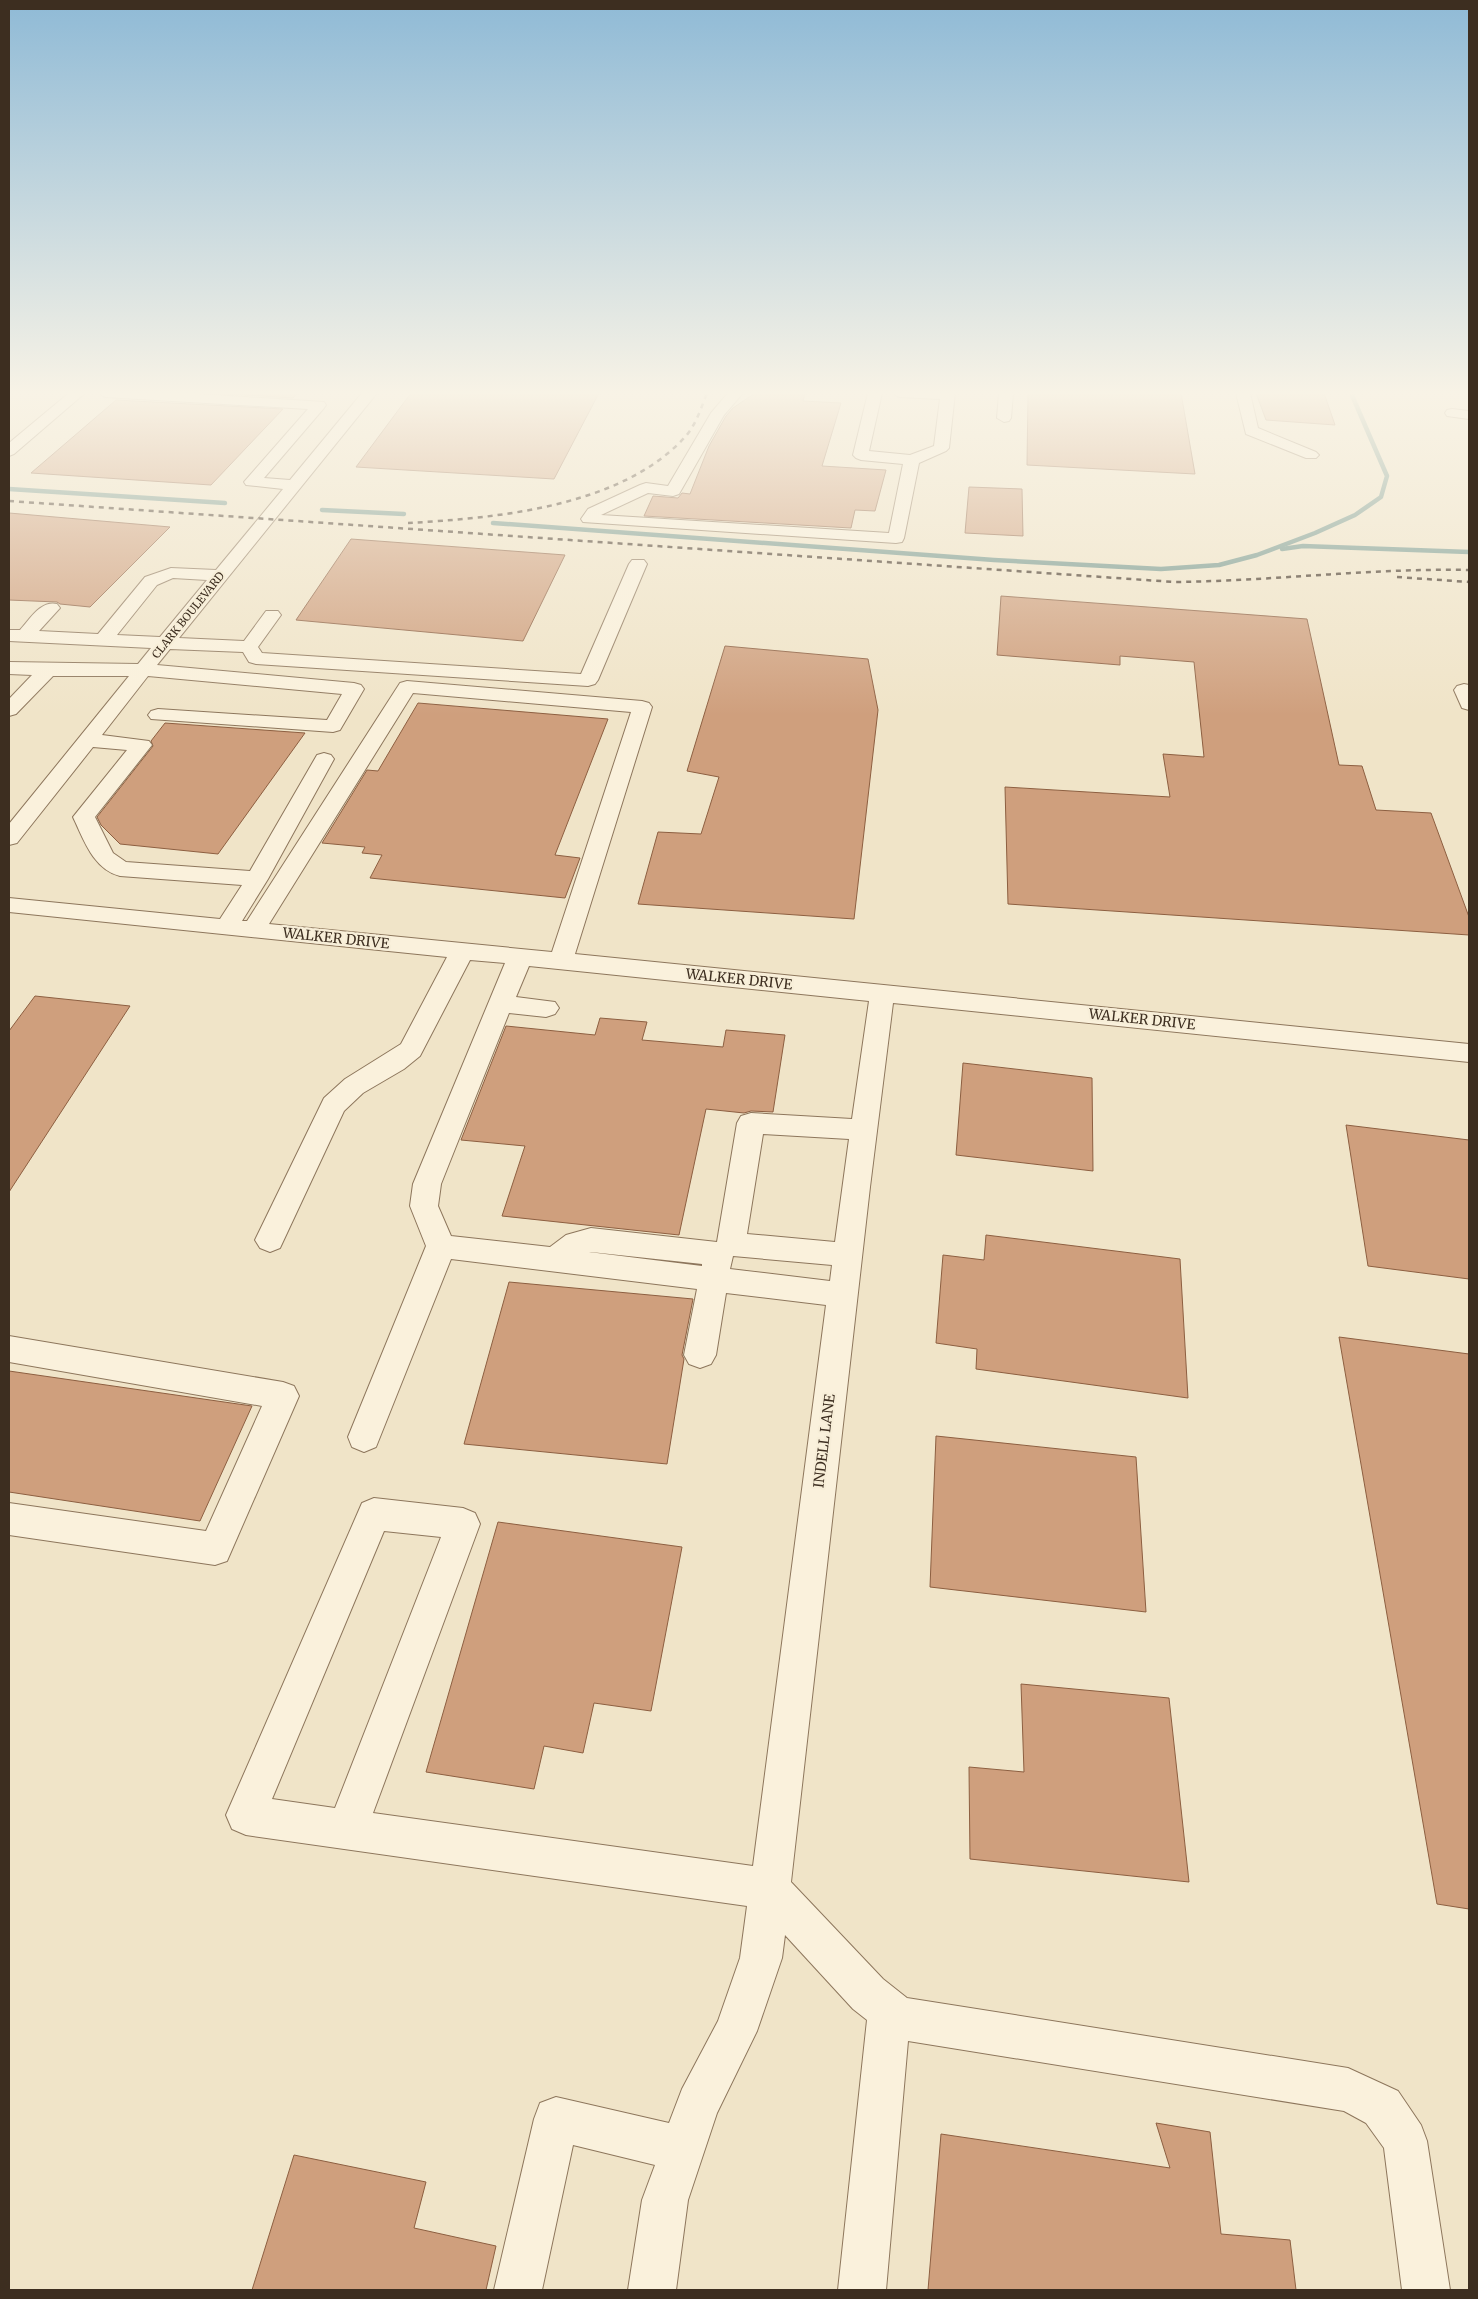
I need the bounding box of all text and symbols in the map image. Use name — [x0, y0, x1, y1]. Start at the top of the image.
street label: CLARK BOULEVARD — [149, 569, 227, 661]
street label: WALKER DRIVE — [281, 923, 390, 953]
street label: WALKER DRIVE — [684, 964, 793, 994]
street label: WALKER DRIVE — [1087, 1004, 1196, 1034]
street label: INDELL LANE — [809, 1393, 839, 1489]

